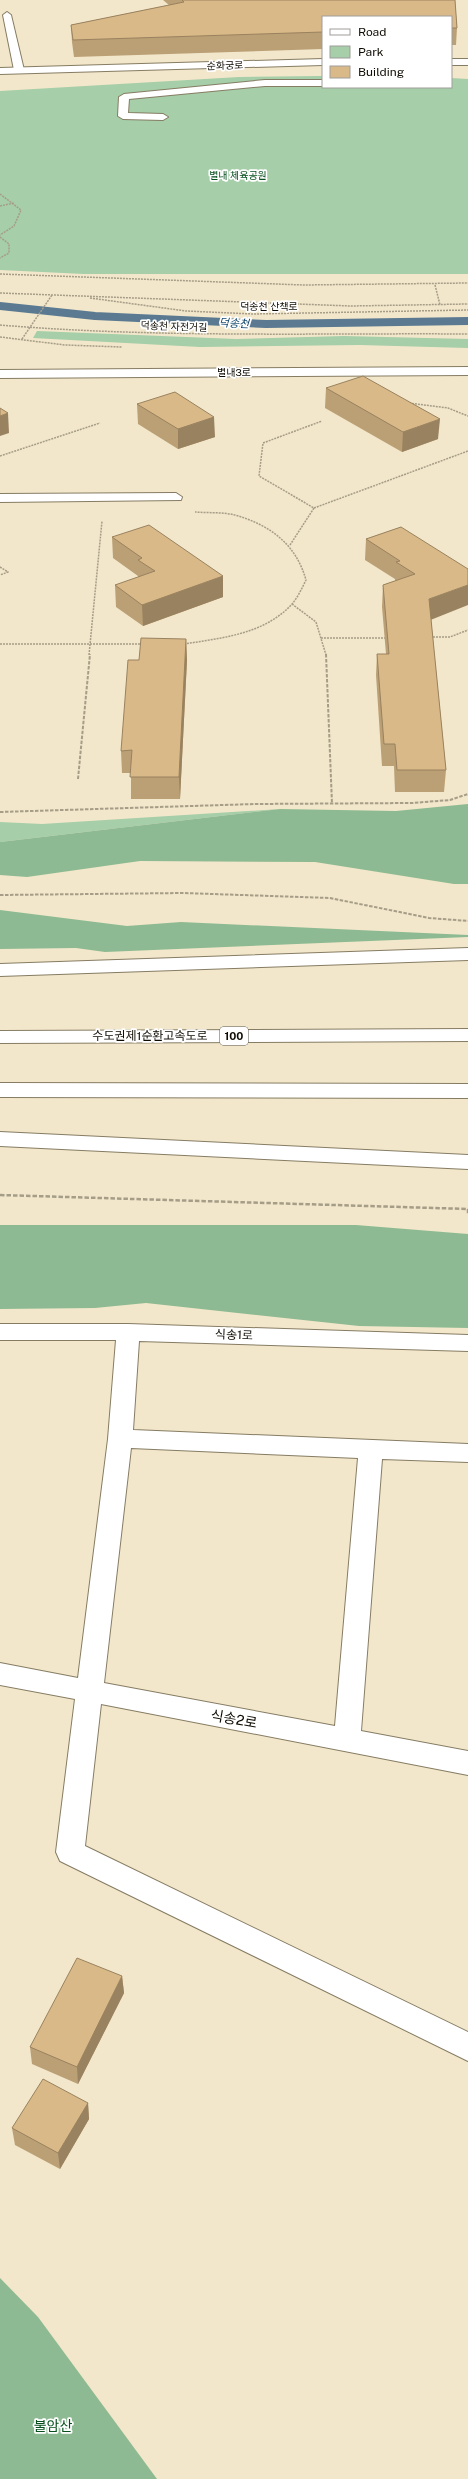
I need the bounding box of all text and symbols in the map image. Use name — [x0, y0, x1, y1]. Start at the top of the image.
legend — [322, 16, 452, 88]
text: Road — [358, 25, 386, 39]
text: Park — [358, 45, 384, 59]
street label: 순화궁로 — [206, 58, 244, 72]
text: Building — [358, 65, 404, 79]
park label: 별내 체육공원 — [209, 169, 267, 181]
street label: 덕송천 산책로 — [240, 300, 298, 312]
water label: 덕송천 — [219, 316, 251, 330]
street label: 덕송천 자전거길 — [140, 319, 208, 333]
street label: 별내3로 — [217, 366, 251, 378]
road number: 100 — [220, 1027, 248, 1045]
street label: 수도권제1순환고속도로 — [92, 1029, 208, 1043]
street label: 식송1로 — [215, 1327, 253, 1343]
street label: 식송2로 — [209, 1707, 259, 1731]
park label: 불암산 — [34, 2418, 72, 2434]

